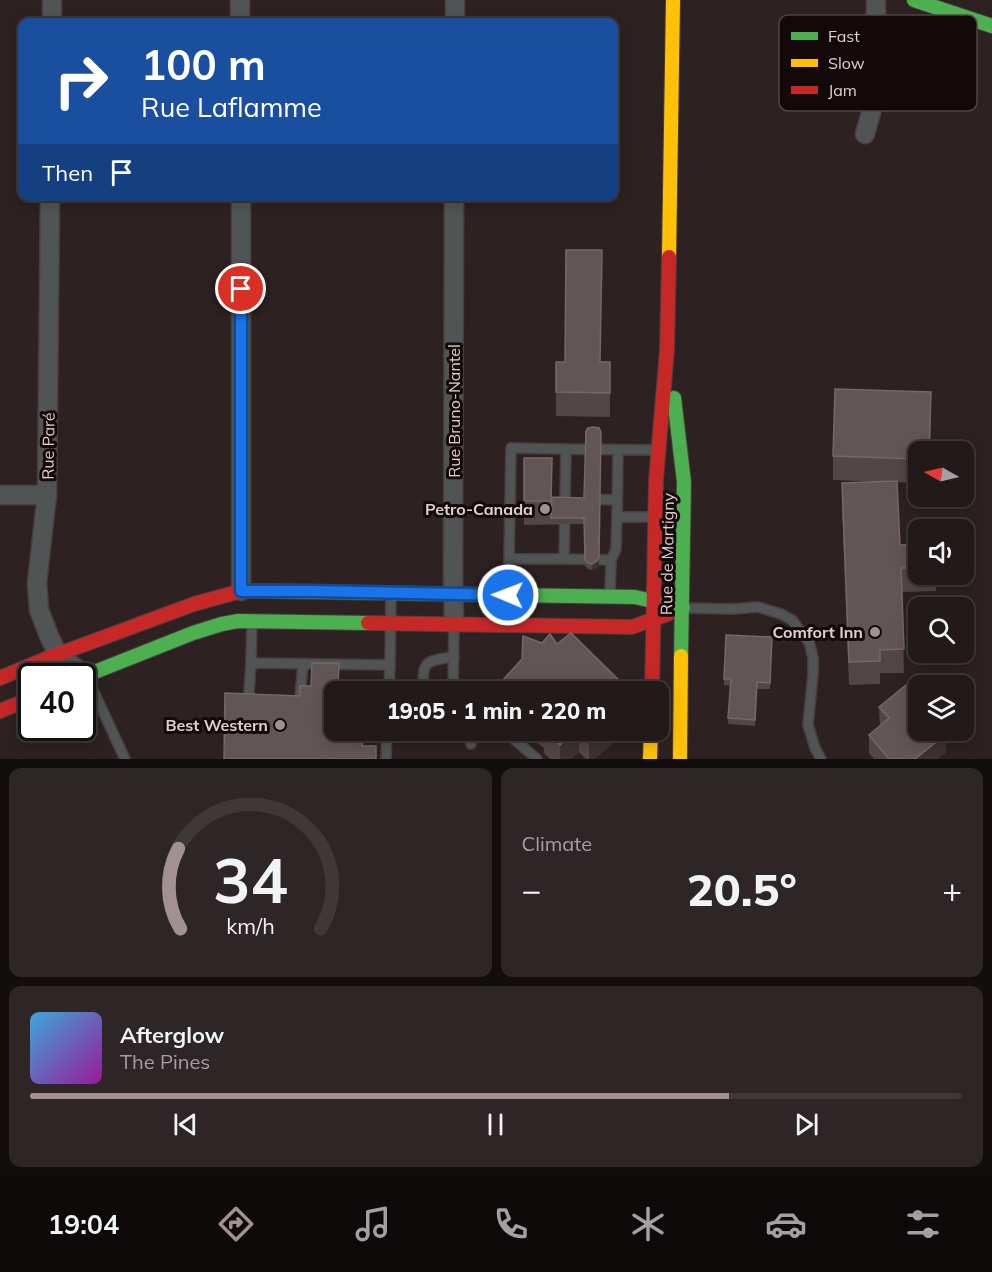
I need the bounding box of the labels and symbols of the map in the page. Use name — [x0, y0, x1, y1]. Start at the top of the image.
legend — [779, 15, 977, 111]
text: Fast — [828, 26, 860, 46]
text: Slow — [828, 53, 865, 73]
text: Jam — [828, 80, 857, 100]
pin — [215, 263, 266, 314]
street label: Rue Bruno-Nantel — [444, 344, 464, 478]
street label: Rue Paré — [37, 412, 59, 480]
north arrow — [908, 441, 974, 507]
street label: Rue de Martigny — [656, 492, 678, 615]
place label: Petro-Canada — [425, 499, 533, 519]
marker: Petro-Canada — [538, 502, 552, 516]
position arrow — [476, 563, 540, 627]
place label: Comfort Inn — [773, 622, 863, 642]
marker: Comfort Inn — [868, 625, 882, 639]
speed limit sign: 40 — [18, 663, 96, 741]
place label: Best Western — [165, 715, 268, 735]
marker: Best Western — [273, 718, 287, 732]

